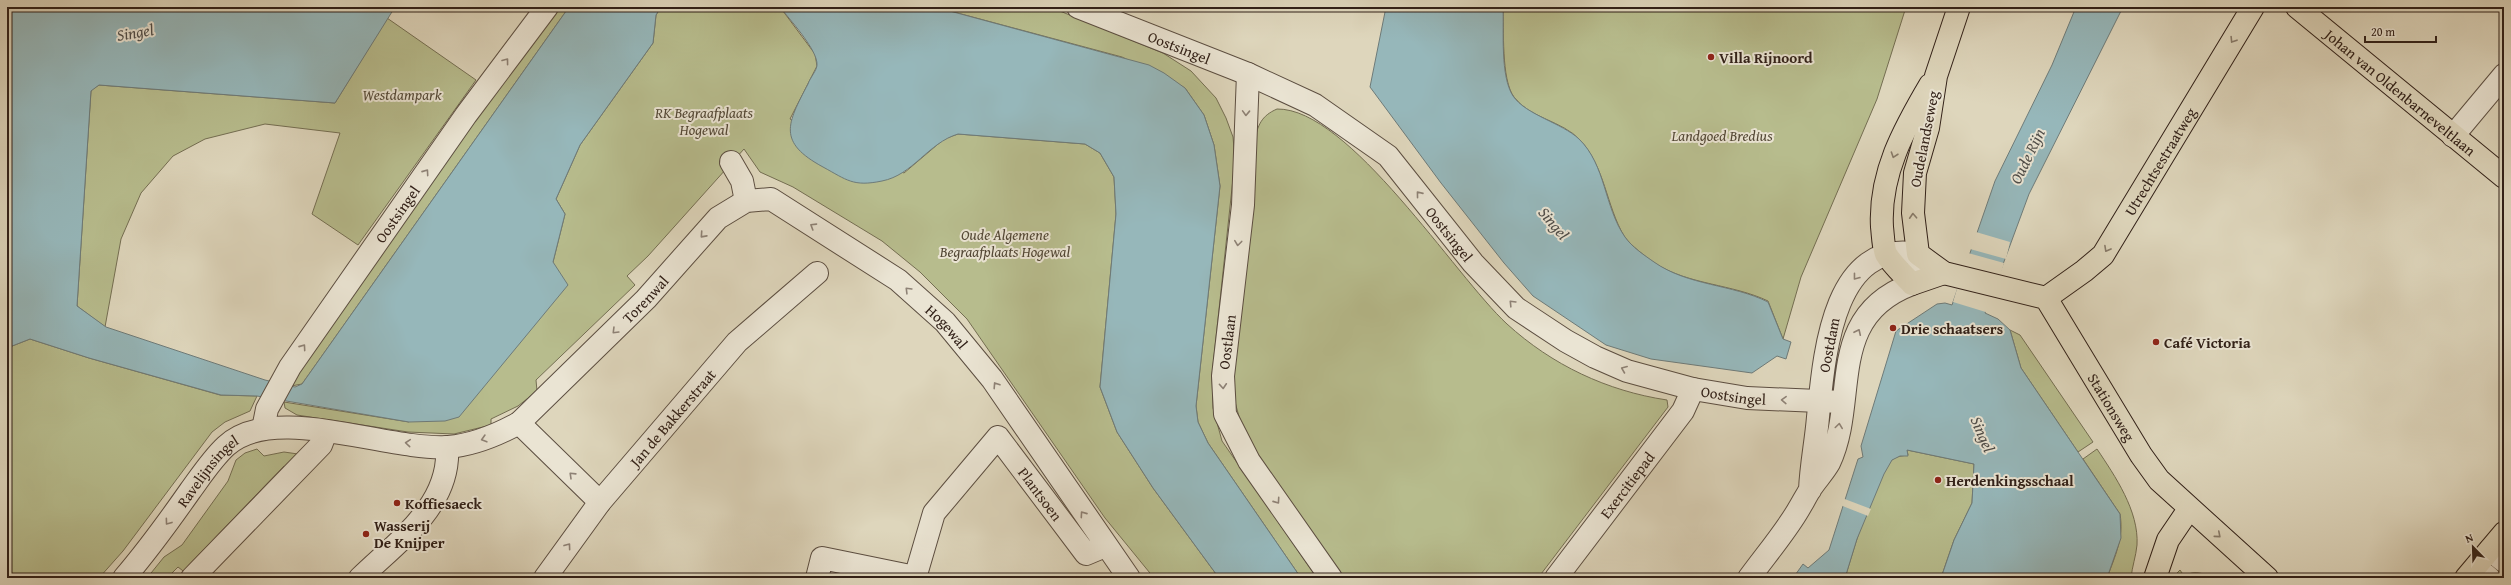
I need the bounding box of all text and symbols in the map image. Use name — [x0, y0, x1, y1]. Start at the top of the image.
water label: Singel — [115, 17, 155, 47]
scale bar — [2365, 18, 2436, 44]
street label: Johan van Oldenbarneveltlaan — [2319, 22, 2481, 161]
text: 20 m — [2371, 23, 2395, 40]
street label: Oostsingel — [1145, 25, 1214, 69]
one-way arrow — [2230, 36, 2237, 43]
place label: Villa Rijnoord — [1719, 47, 1813, 68]
marker: Villa Rijnoord — [1706, 52, 1716, 62]
one-way arrow — [501, 59, 508, 66]
park label: Westdampark — [362, 84, 442, 105]
street label: Oudelandseweg — [1904, 88, 1944, 189]
park label: RK Begraafplaats Hogewal — [654, 102, 754, 140]
street label: Utrechtsestraatweg — [2119, 103, 2201, 219]
one-way arrow — [1242, 110, 1251, 116]
water label: Oude Rijn — [2003, 124, 2051, 188]
park label: Landgoed Bredius — [1670, 125, 1773, 146]
one-way arrow — [1890, 151, 1899, 158]
one-way arrow — [421, 169, 429, 176]
street label: Oostsingel — [370, 181, 424, 247]
one-way arrow — [1416, 192, 1423, 199]
water label: Singel — [1533, 201, 1575, 245]
street label: Oostsingel — [1421, 202, 1478, 266]
one-way arrow — [1909, 213, 1918, 219]
one-way arrow — [810, 223, 817, 231]
park label: Oude Algemene Begraafplaats Hogewal — [939, 224, 1071, 262]
one-way arrow — [701, 230, 708, 238]
one-way arrow — [1234, 240, 1243, 246]
one-way arrow — [2104, 244, 2111, 252]
street label: Torenwal — [617, 271, 673, 327]
one-way arrow — [1854, 272, 1861, 280]
one-way arrow — [905, 287, 913, 295]
street label: Hogewal — [921, 299, 973, 353]
one-way arrow — [1509, 300, 1517, 308]
street label: Oostlaan — [1213, 313, 1241, 370]
street label: Oostdam — [1813, 315, 1845, 374]
place label: Drie schaatsers — [1901, 318, 2003, 339]
marker: Drie schaatsers — [1888, 323, 1898, 333]
one-way arrow — [612, 326, 620, 333]
one-way arrow — [1853, 328, 1861, 336]
place label: Café Victoria — [2164, 332, 2251, 353]
marker: Café Victoria — [2151, 337, 2161, 347]
one-way arrow — [298, 345, 305, 352]
street label: Jan de Bakkerstraat — [623, 364, 721, 472]
one-way arrow — [1620, 366, 1627, 374]
street label: Stationsweg — [2083, 369, 2141, 445]
street label: Oostsingel — [1700, 380, 1767, 409]
one-way arrow — [993, 382, 1001, 389]
one-way arrow — [1219, 383, 1228, 389]
one-way arrow — [1781, 395, 1787, 404]
water label: Singel — [1965, 412, 2001, 456]
one-way arrow — [1834, 423, 1843, 429]
street label: Ravelijnsingel — [171, 429, 242, 511]
one-way arrow — [481, 434, 488, 443]
one-way arrow — [405, 439, 411, 448]
street label: Exercitiepad — [1595, 447, 1659, 523]
street label: Plantsoen — [1014, 462, 1068, 525]
place label: Herdenkingsschaal — [1946, 470, 2074, 491]
one-way arrow — [569, 472, 577, 480]
marker: Herdenkingsschaal — [1933, 475, 1943, 485]
place label: Koffiesaeck — [405, 493, 482, 514]
one-way arrow — [1272, 497, 1280, 504]
marker: Koffiesaeck — [392, 498, 402, 508]
one-way arrow — [1081, 511, 1088, 518]
place label: Wasserij De Knijper — [374, 515, 445, 553]
one-way arrow — [166, 518, 173, 525]
north arrow — [2453, 527, 2493, 567]
marker: Wasserij De Knijper — [361, 529, 371, 539]
text: N — [2463, 529, 2476, 547]
one-way arrow — [2213, 530, 2221, 537]
one-way arrow — [563, 544, 570, 551]

